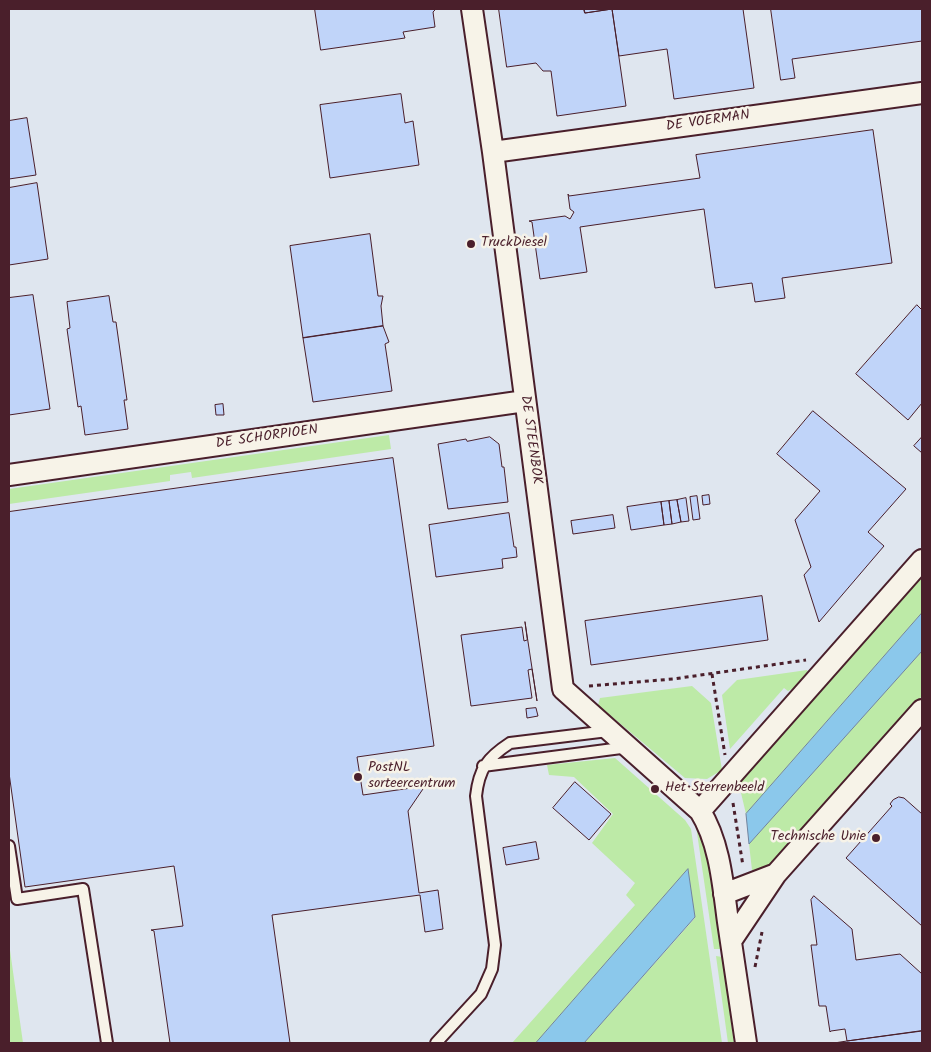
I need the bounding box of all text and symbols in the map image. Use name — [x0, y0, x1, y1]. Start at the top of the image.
street label: DE VOERMAN — [665, 108, 751, 136]
place label: TruckDiesel — [481, 236, 547, 252]
marker: TruckDiesel — [465, 238, 477, 250]
street label: DE STEENBOK — [515, 395, 545, 485]
street label: DE SCHORPIOEN — [215, 423, 319, 453]
place label: PostNL sorteercentrum — [368, 761, 456, 794]
marker: PostNL sorteercentrum — [352, 771, 364, 783]
place label: Het Sterrenbeeld — [665, 781, 764, 797]
marker: Het Sterrenbeeld — [649, 783, 661, 795]
place label: Technische Unie — [771, 830, 866, 846]
marker: Technische Unie — [870, 832, 882, 844]

